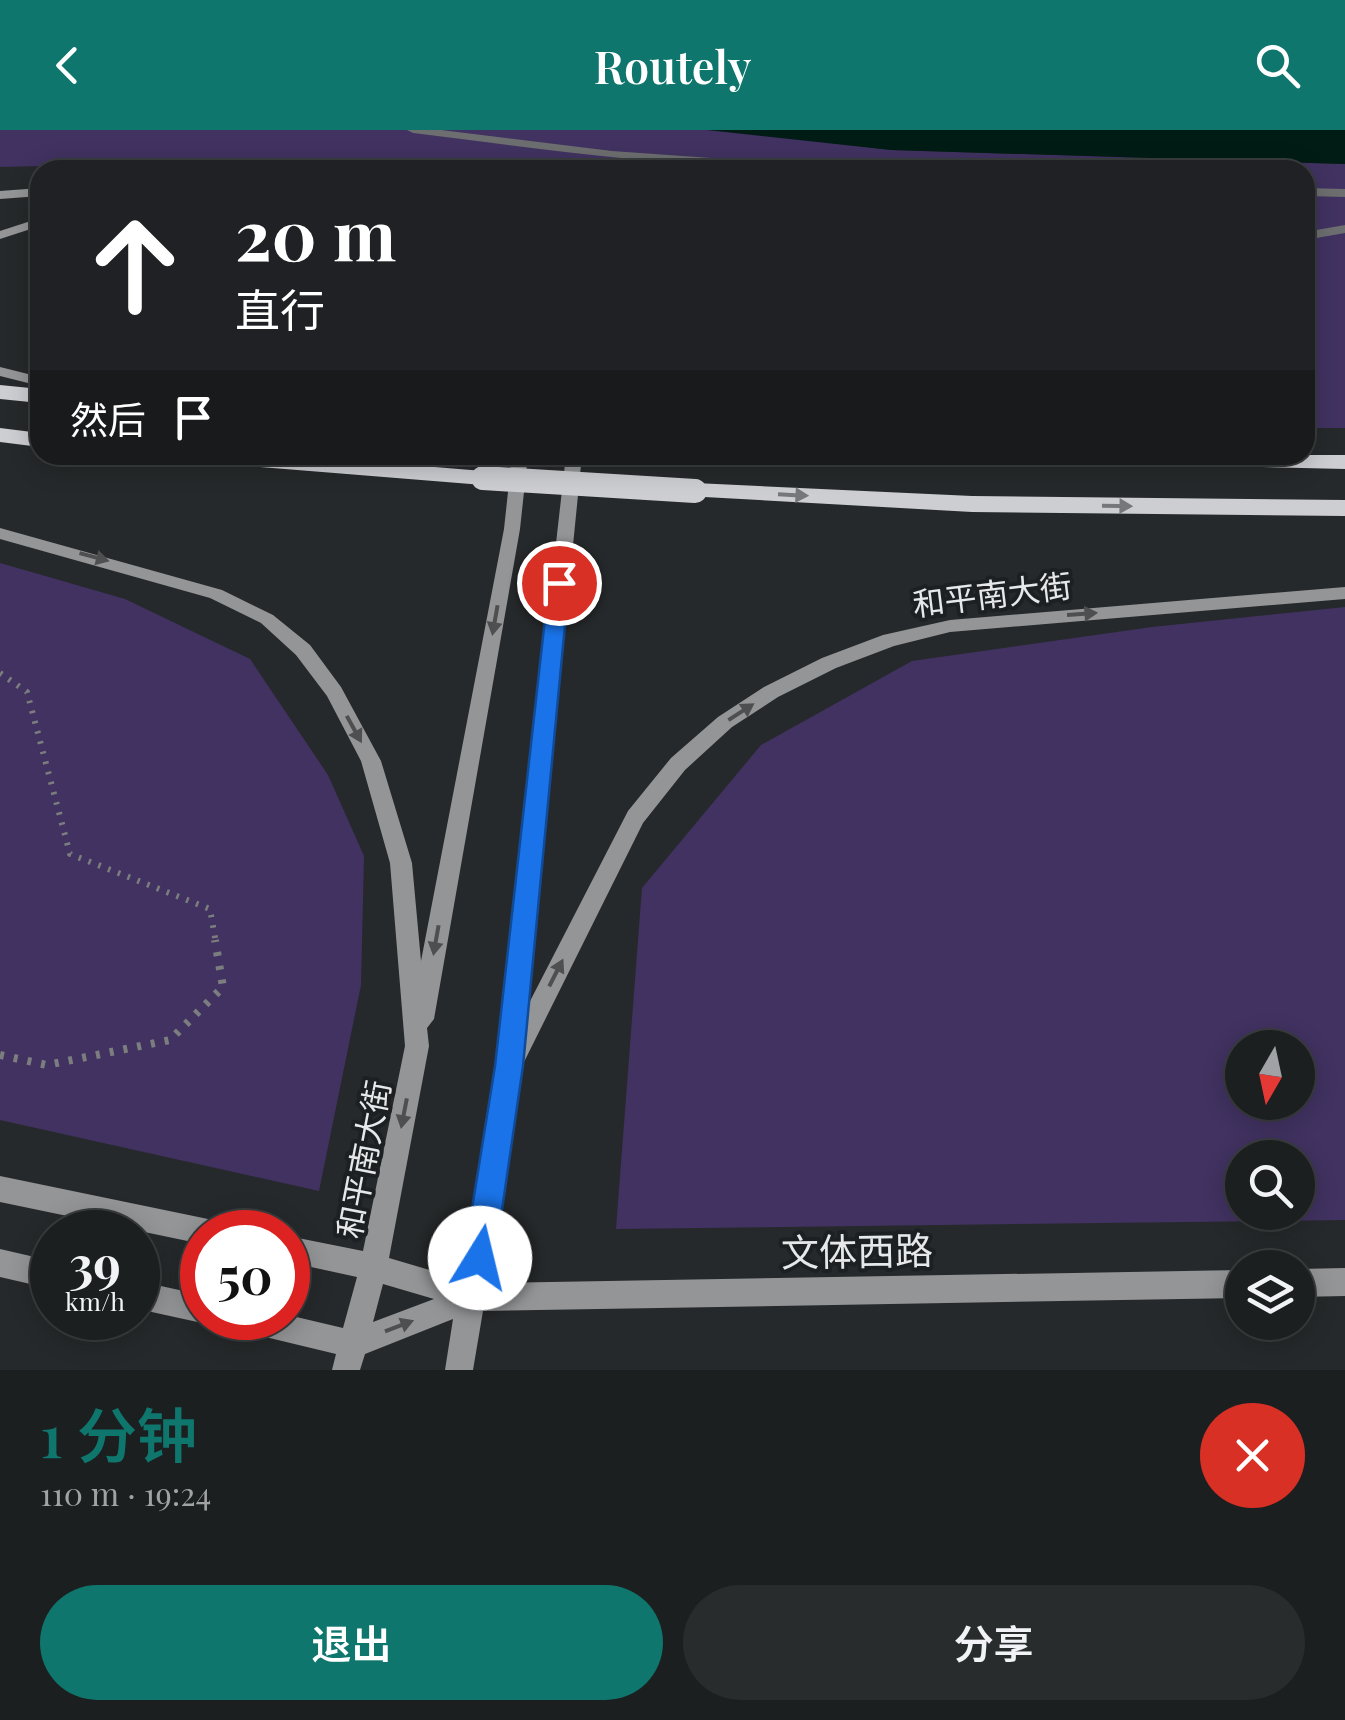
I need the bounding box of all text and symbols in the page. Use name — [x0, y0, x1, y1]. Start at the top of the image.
text: Routely — [594, 35, 751, 95]
icon: back — [40, 38, 95, 93]
icon: search — [1250, 38, 1305, 93]
text: 20 m — [235, 185, 396, 279]
icon: ahead — [70, 200, 200, 330]
text: 直行 — [235, 278, 325, 338]
icon: arrive — [166, 390, 221, 445]
text: 然后 — [70, 393, 146, 444]
one-way arrow — [777, 487, 809, 503]
one-way arrow — [1102, 498, 1134, 514]
pin — [517, 541, 602, 626]
one-way arrow — [79, 550, 110, 566]
icon: arrive — [532, 556, 587, 611]
street label: 和平南大街 — [910, 562, 1074, 624]
one-way arrow — [486, 605, 502, 636]
one-way arrow — [1067, 606, 1098, 622]
one-way arrow — [728, 703, 755, 721]
one-way arrow — [345, 714, 362, 743]
one-way arrow — [428, 925, 444, 956]
one-way arrow — [548, 958, 565, 987]
north arrow — [1225, 1030, 1315, 1120]
map controls — [1225, 1030, 1315, 1340]
street label: 和平南大街 — [326, 1076, 398, 1242]
one-way arrow — [396, 1098, 411, 1129]
button: search — [1225, 1140, 1315, 1230]
position arrow — [428, 1206, 532, 1310]
speed limit sign: 50 — [180, 1210, 310, 1340]
street label: 文体西路 — [781, 1223, 933, 1277]
text: 39 — [69, 1229, 121, 1296]
button: layers — [1225, 1250, 1315, 1340]
text: km/h — [65, 1284, 125, 1317]
one-way arrow — [384, 1318, 414, 1333]
text: 1 分钟 — [40, 1393, 197, 1473]
button: close — [1200, 1403, 1305, 1508]
text: 110 m · 19:24 — [40, 1471, 211, 1514]
button: 退出 — [40, 1585, 663, 1700]
button: 分享 — [683, 1585, 1305, 1700]

